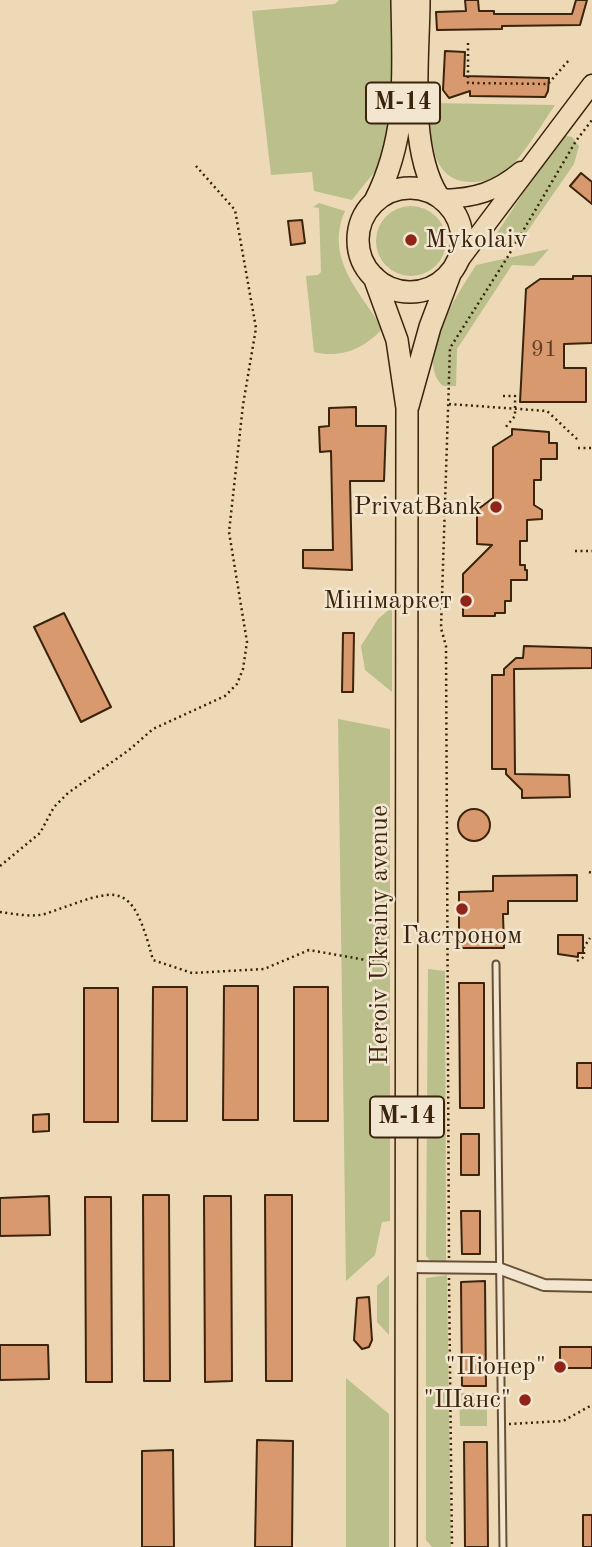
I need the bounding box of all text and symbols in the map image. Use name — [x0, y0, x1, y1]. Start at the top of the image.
road number: М-14 — [366, 82, 440, 124]
place label: Mykolaiv — [425, 224, 528, 256]
marker: Mykolaiv — [403, 232, 419, 248]
house number: 91 — [531, 336, 557, 364]
place label: PrivatBank — [353, 491, 482, 523]
marker: PrivatBank — [488, 499, 504, 515]
place label: Мінімаркет — [323, 585, 452, 617]
marker: Мінімаркет — [458, 593, 474, 609]
street label: Heroiv Ukrainy avenue — [364, 805, 396, 1065]
marker: Гастроном — [454, 901, 470, 917]
place label: Гастроном — [402, 920, 522, 952]
road number: М-14 — [370, 1097, 444, 1138]
place label: "Піонер" — [445, 1351, 546, 1383]
marker: "Піонер" — [552, 1359, 568, 1375]
place label: "Шанс" — [423, 1384, 511, 1416]
marker: "Шанс" — [517, 1392, 533, 1408]

